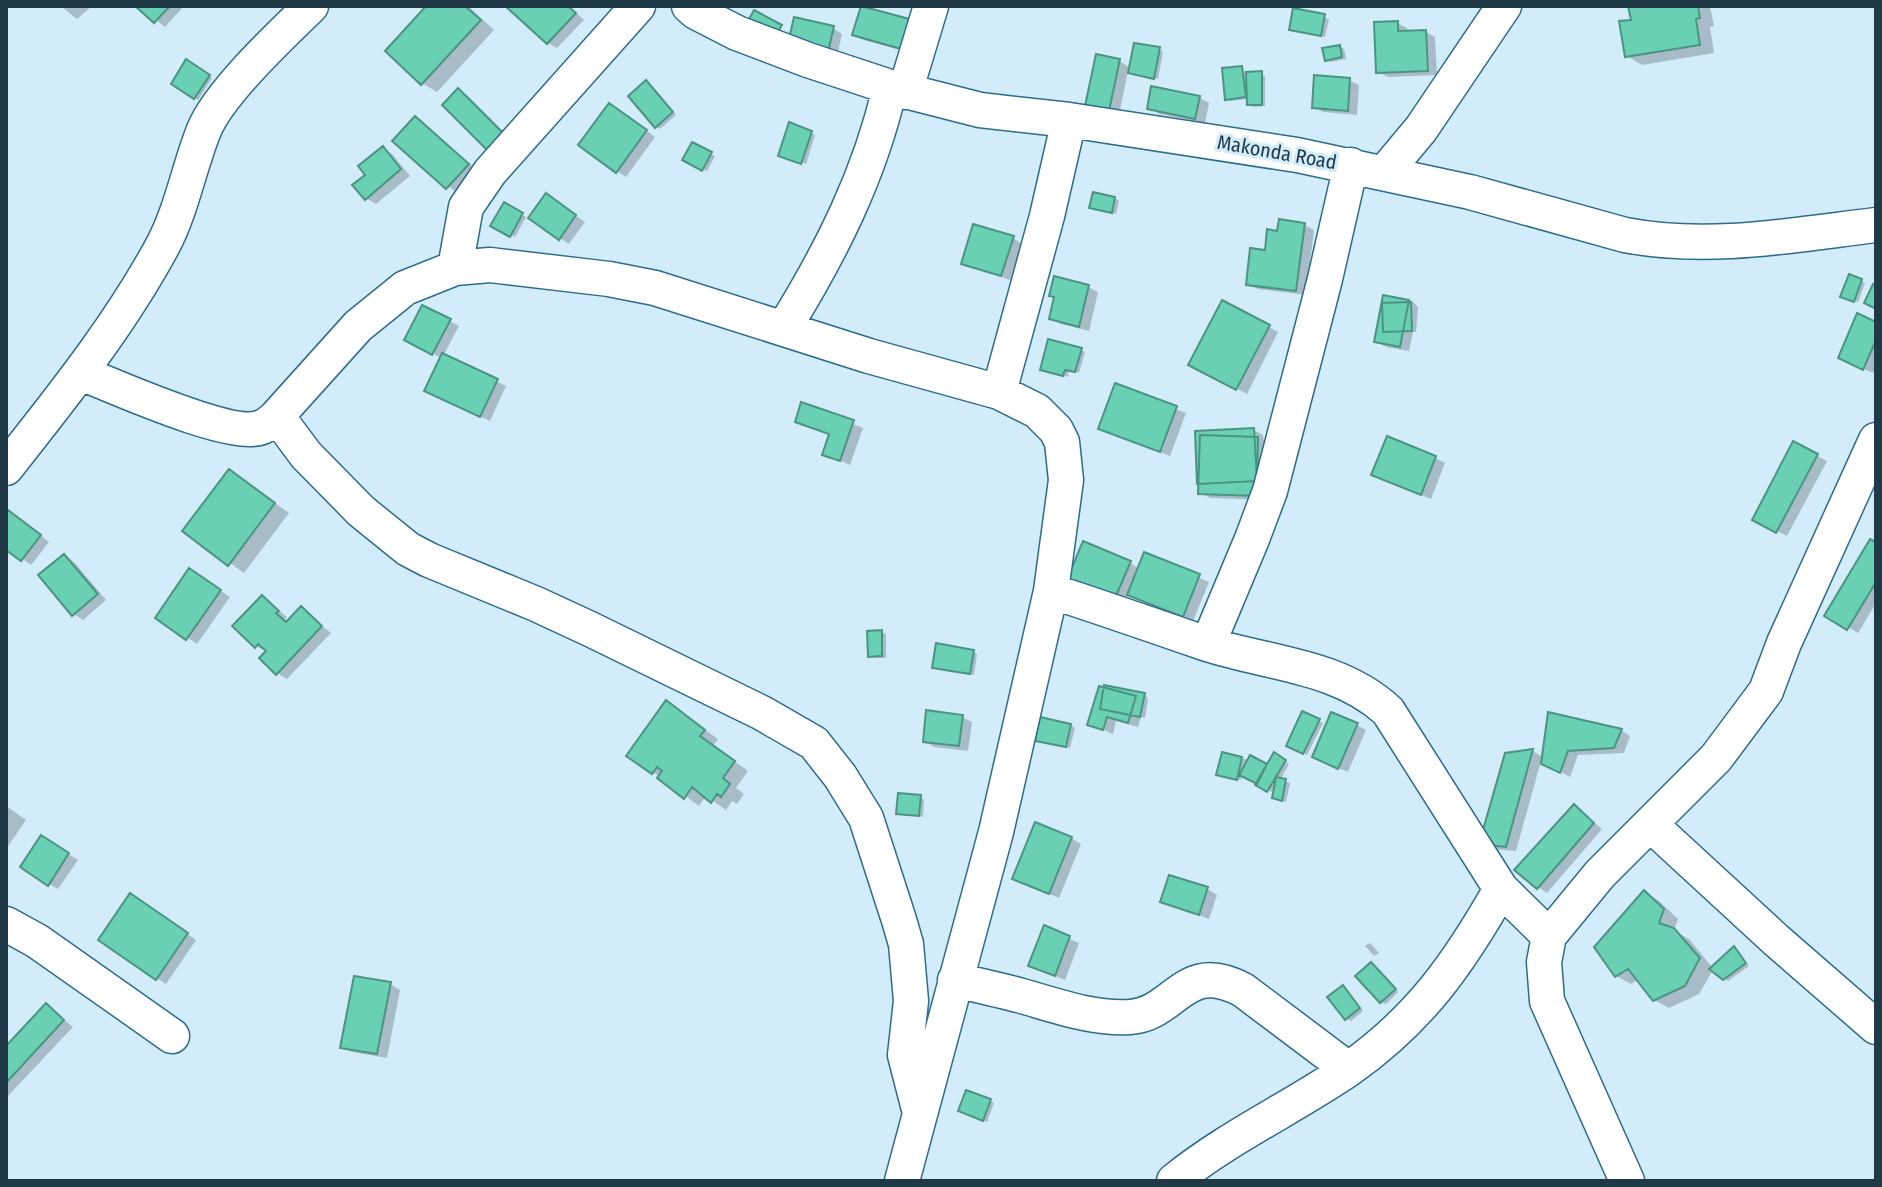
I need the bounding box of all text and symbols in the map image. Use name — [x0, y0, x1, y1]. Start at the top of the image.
street label: Makonda Road — [1215, 130, 1339, 174]

